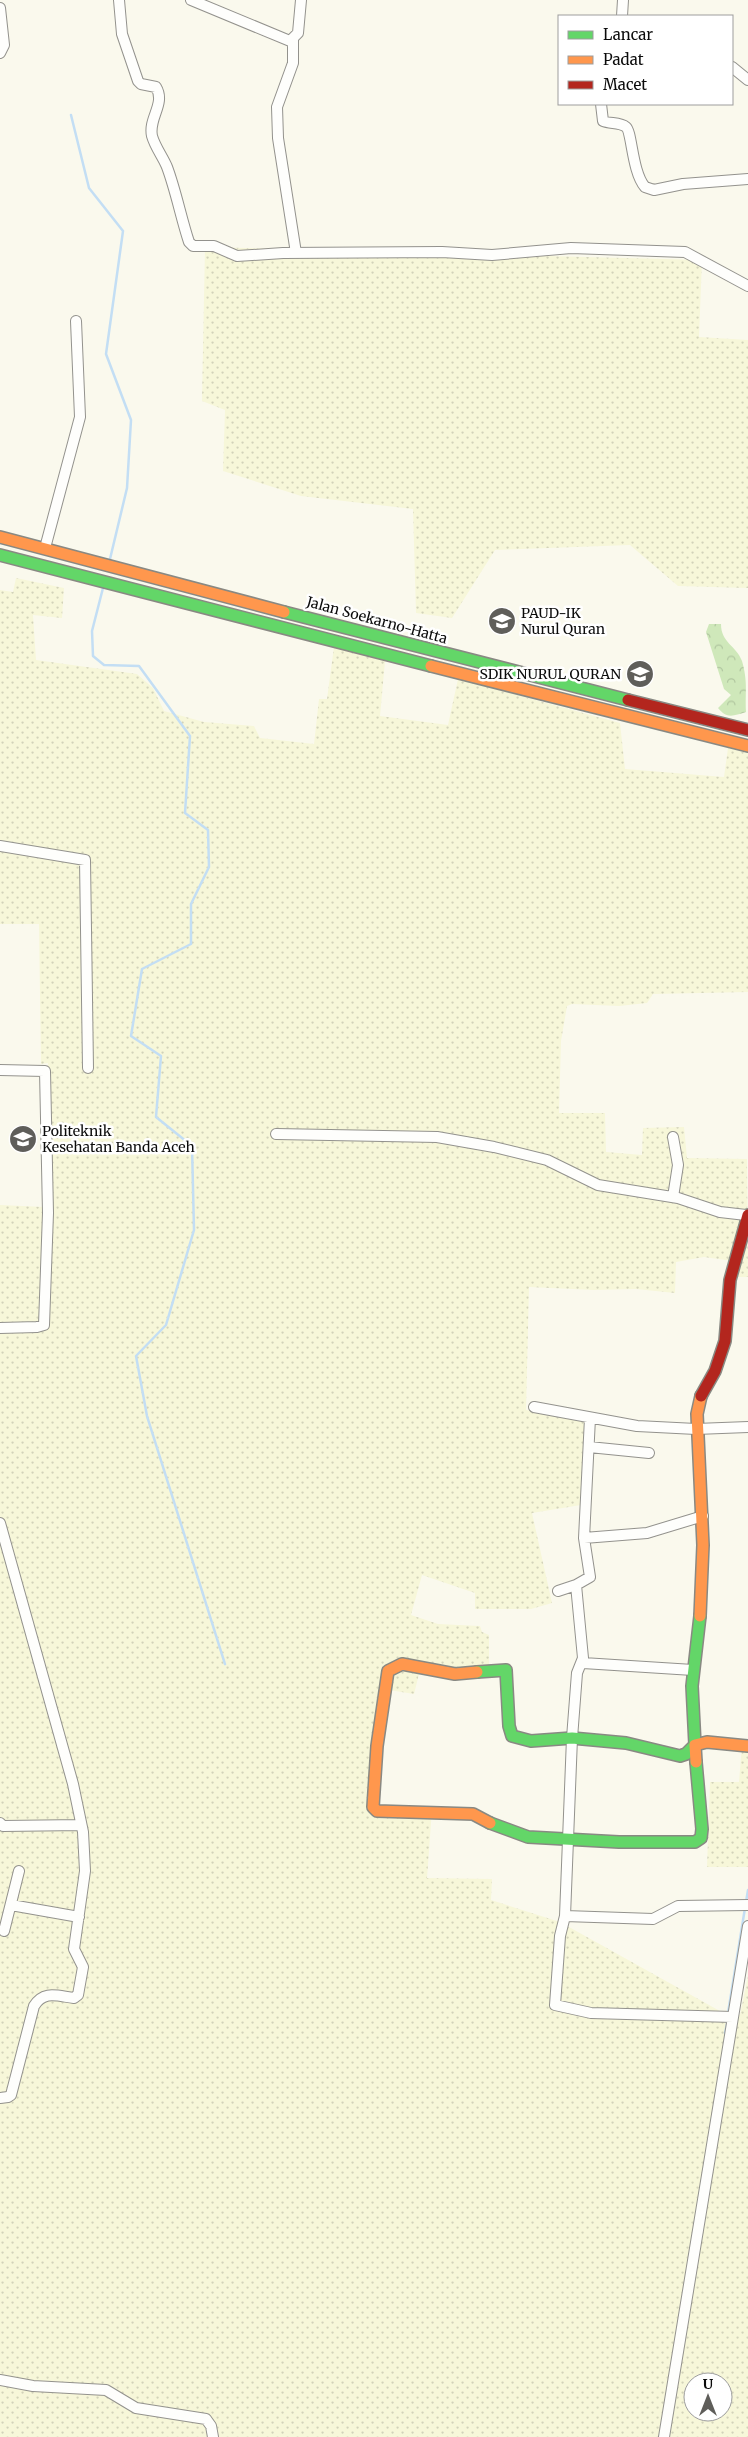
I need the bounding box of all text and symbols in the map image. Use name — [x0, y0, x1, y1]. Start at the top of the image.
legend — [558, 15, 733, 105]
text: Lancar — [603, 25, 653, 44]
text: Padat — [603, 50, 644, 69]
text: Macet — [603, 75, 647, 94]
street label: Jalan Soekarno-Hatta — [304, 592, 450, 648]
place label: PAUD-IK Nurul Quran — [521, 604, 605, 638]
school or university icon: PAUD-IK Nurul Quran — [487, 606, 517, 636]
school or university icon: SDIK NURUL QURAN — [625, 659, 655, 689]
place label: SDIK NURUL QURAN — [480, 665, 621, 683]
place label: Politeknik Kesehatan Banda Aceh — [42, 1122, 195, 1156]
school or university icon: Politeknik Kesehatan Banda Aceh — [8, 1124, 38, 1154]
north arrow — [683, 2372, 733, 2422]
text: U — [703, 2375, 714, 2393]

